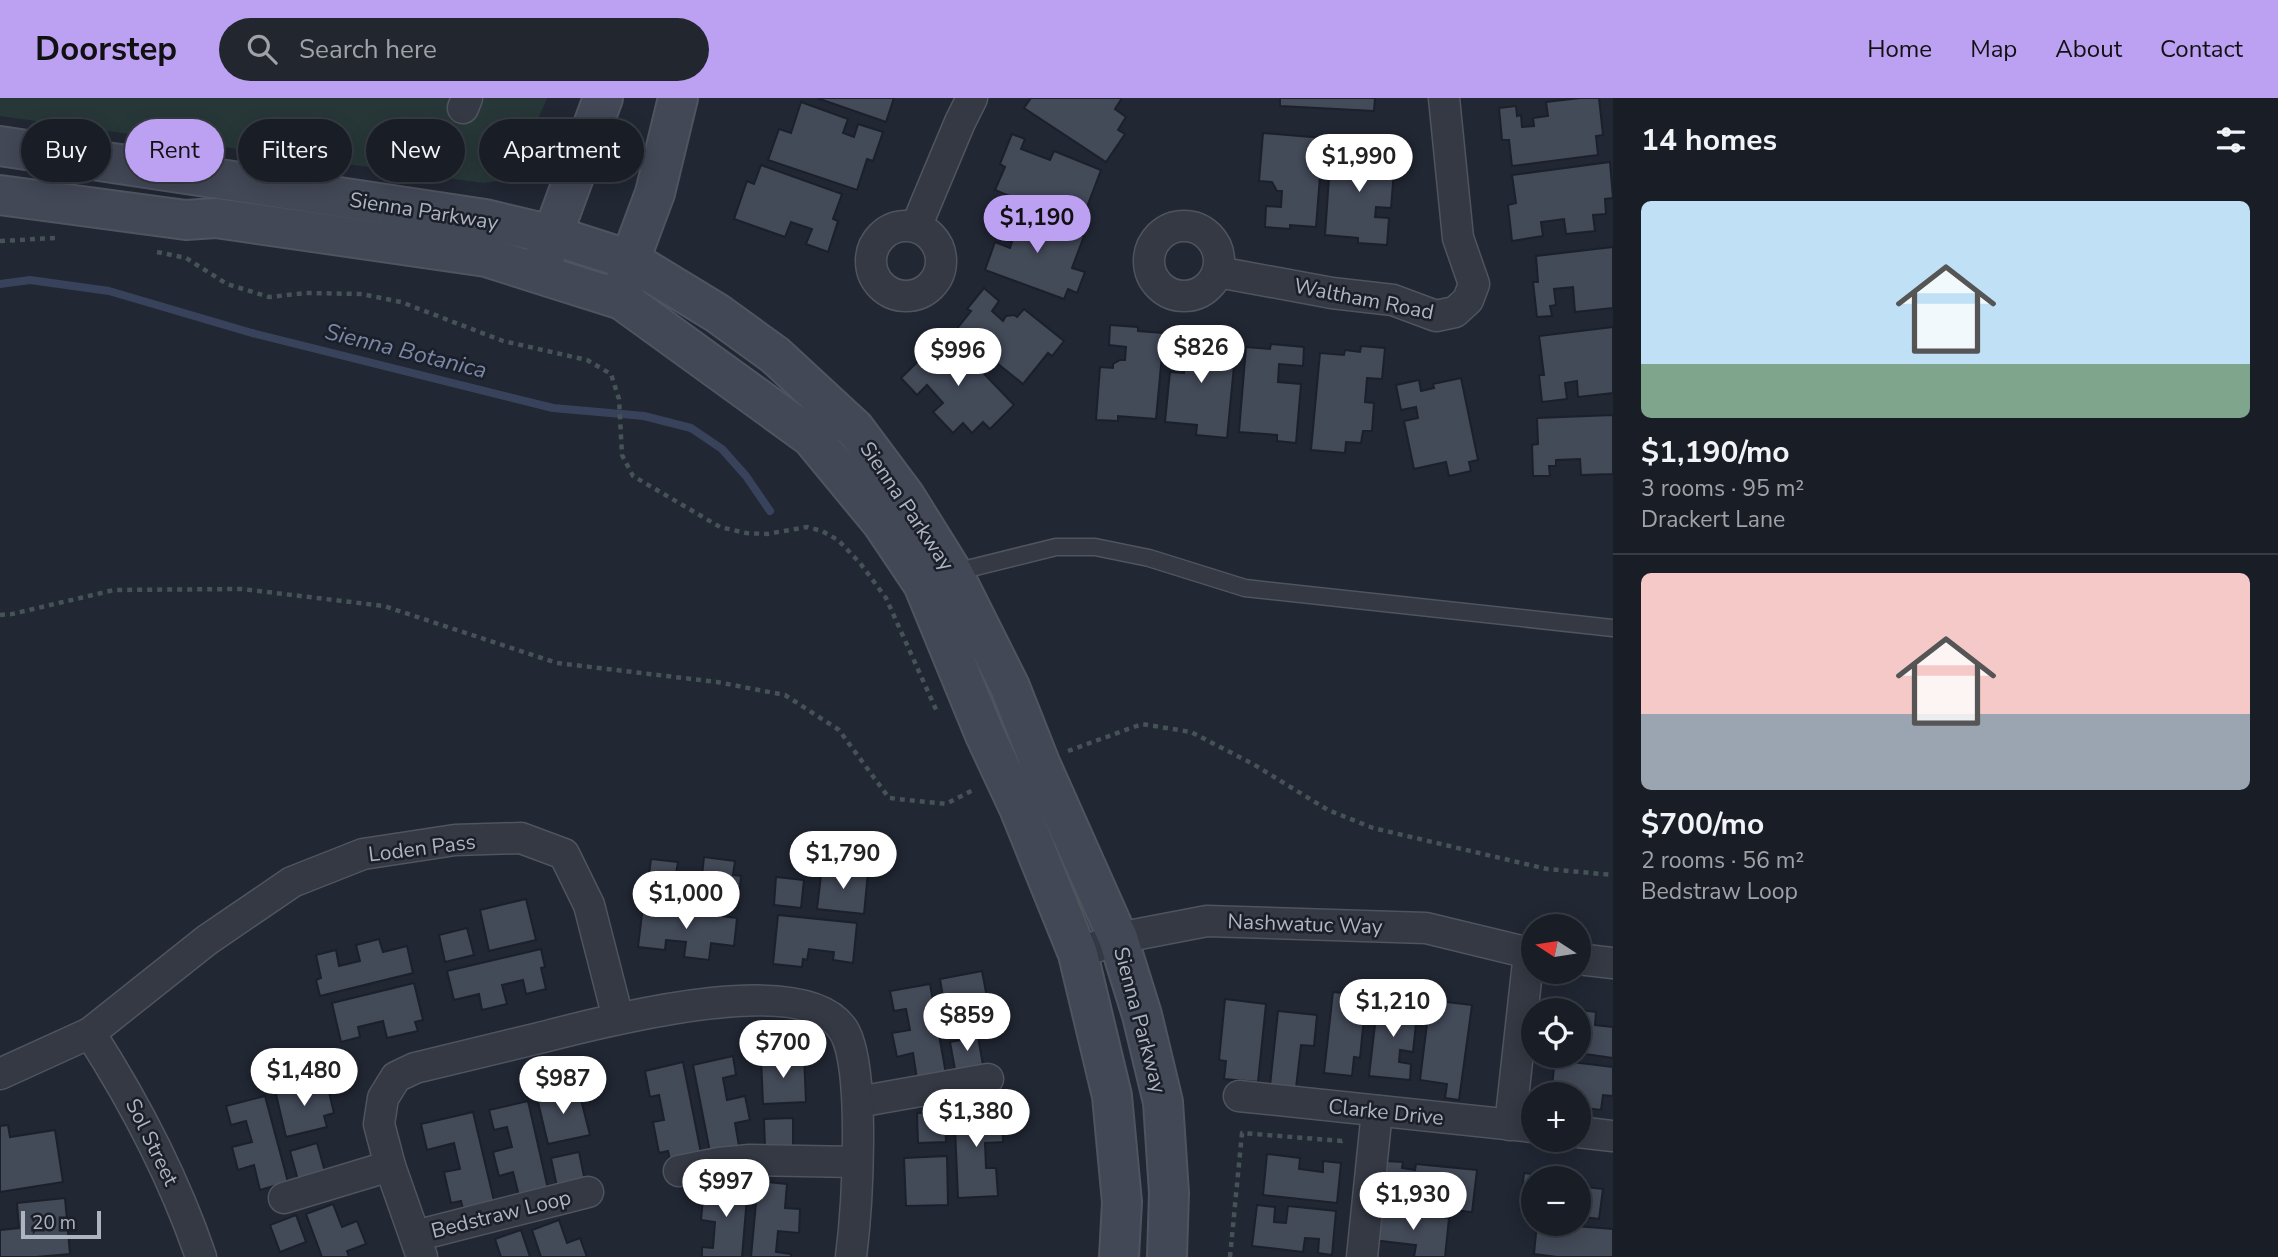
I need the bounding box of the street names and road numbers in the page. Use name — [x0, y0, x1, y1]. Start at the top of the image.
street label: Sienna Parkway — [348, 185, 501, 237]
street label: Waltham Road — [1292, 272, 1436, 326]
street label: Sienna Parkway — [853, 436, 961, 576]
street label: Loden Pass — [367, 828, 477, 868]
street label: Nashwatuc Way — [1227, 907, 1383, 941]
street label: Sienna Parkway — [1107, 944, 1173, 1096]
street label: Clarke Drive — [1327, 1092, 1445, 1132]
street label: Sol Street — [119, 1094, 185, 1191]
street label: Bedstraw Loop — [428, 1183, 574, 1245]

